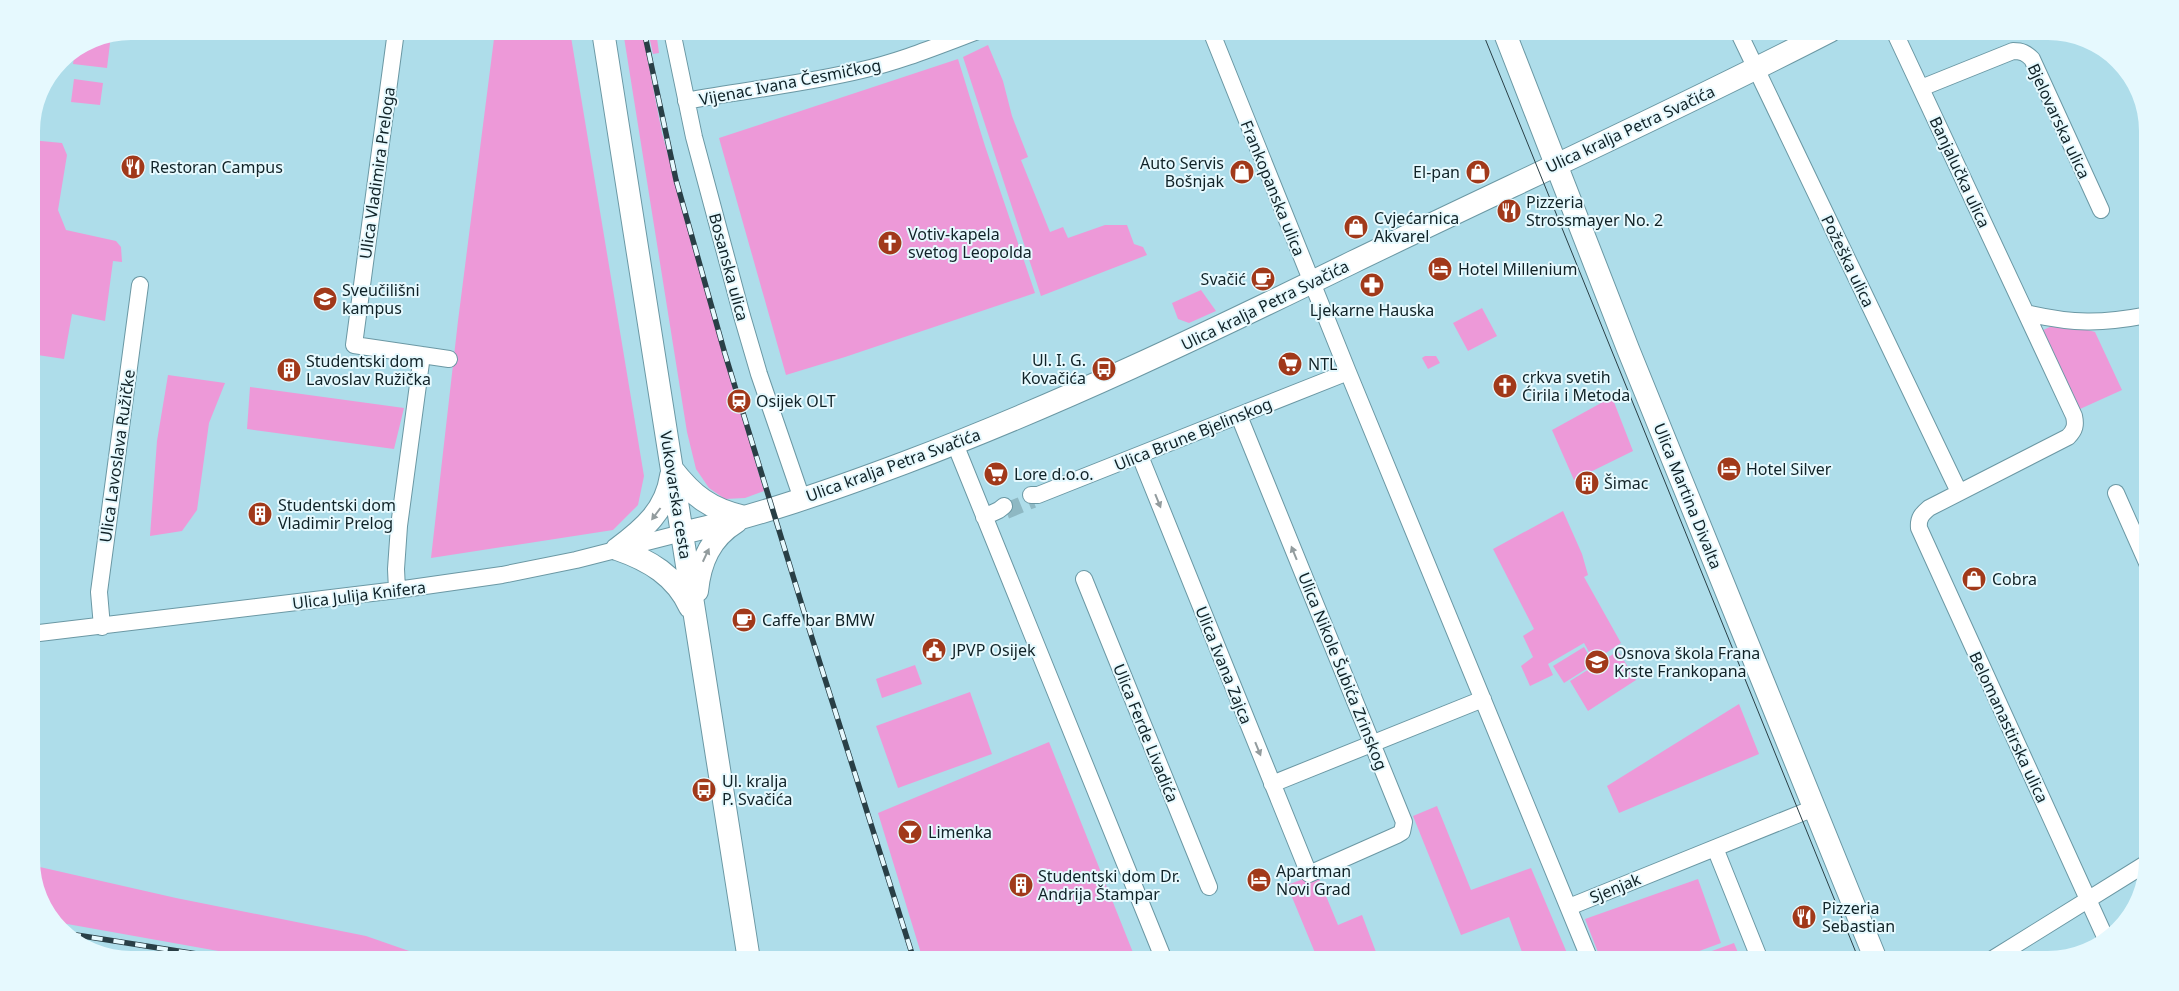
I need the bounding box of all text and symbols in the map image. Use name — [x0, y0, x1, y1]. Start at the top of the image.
street label: Vijenac Ivana Česmičkog — [697, 54, 883, 110]
street label: Bjelovarska ulica — [2023, 60, 2095, 182]
street label: Ulica kralja Petra Svačića — [1542, 80, 1718, 178]
street label: Ulica Vladimira Preloga — [354, 86, 400, 260]
street label: Banjalučka ulica — [1925, 113, 1995, 231]
street label: Frankopanska ulica — [1236, 117, 1310, 259]
place label: Auto Servis Bošnjak — [1140, 152, 1224, 192]
restaurant icon: Restoran Campus — [120, 154, 146, 180]
place label: Restoran Campus — [150, 156, 283, 178]
shop icon: Auto Servis Bošnjak — [1229, 159, 1255, 185]
shop icon: El-pan — [1465, 159, 1491, 185]
place label: El-pan — [1413, 161, 1460, 183]
place label: Pizzeria Strossmayer No. 2 — [1526, 191, 1663, 231]
restaurant icon: Pizzeria Strossmayer No. 2 — [1496, 198, 1522, 224]
place label: Cvjećarnica Akvarel — [1374, 207, 1459, 247]
street label: Bosanska ulica — [704, 211, 754, 323]
street label: Požeška ulica — [1816, 211, 1880, 311]
shop icon: Cvjećarnica Akvarel — [1343, 214, 1369, 240]
place label: Votiv-kapela svetog Leopolda — [908, 223, 1032, 263]
church icon: Votiv-kapela svetog Leopolda — [877, 230, 903, 256]
street label: Ulica kralja Petra Svačića — [1177, 255, 1353, 355]
hotel icon: Hotel Millenium — [1427, 256, 1453, 282]
place label: Hotel Millenium — [1458, 258, 1577, 280]
cafe icon: Svačić — [1250, 266, 1276, 292]
place label: Svačić — [1201, 268, 1246, 290]
pharmacy icon: Ljekarne Hauska — [1359, 272, 1385, 298]
place label: Sveučilišni kampus — [342, 279, 420, 319]
school or university icon: Sveučilišni kampus — [312, 286, 338, 312]
place label: Ljekarne Hauska — [1310, 299, 1434, 321]
place label: Ul. I. G. Kovačića — [1021, 349, 1086, 389]
place label: Studentski dom Lavoslav Ružička — [306, 350, 431, 390]
supermarket icon: NTL — [1277, 351, 1303, 377]
place label: NTL — [1308, 353, 1337, 375]
bus stop icon: Ul. I. G. Kovačića — [1091, 356, 1117, 382]
building icon: Studentski dom Lavoslav Ružička — [276, 357, 302, 383]
place label: crkva svetih Ćirila i Metoda — [1522, 366, 1630, 406]
street label: Ulica Lavoslava Ružičke — [94, 368, 140, 544]
church icon: crkva svetih Ćirila i Metoda — [1492, 373, 1518, 399]
station icon: Osijek OLT — [726, 388, 752, 414]
place label: Osijek OLT — [756, 390, 836, 412]
street label: Ulica Brune Bjelinskog — [1111, 392, 1275, 476]
street label: Ulica Martina Divalta — [1649, 420, 1727, 572]
street label: Ulica kralja Petra Svačića — [803, 423, 983, 507]
street label: Vukovarska cesta — [655, 429, 697, 561]
hotel icon: Hotel Silver — [1716, 456, 1742, 482]
place label: Hotel Silver — [1746, 458, 1832, 480]
supermarket icon: Lore d.o.o. — [983, 461, 1009, 487]
place label: Lore d.o.o. — [1014, 463, 1094, 485]
building icon: Šimac — [1574, 470, 1600, 496]
place label: Šimac — [1604, 472, 1649, 494]
place label: Studentski dom Vladimir Prelog — [278, 494, 396, 534]
one-way arrow — [1154, 494, 1162, 509]
building icon: Studentski dom Vladimir Prelog — [247, 501, 273, 527]
one-way arrow — [650, 507, 661, 520]
one-way arrow — [1290, 546, 1298, 560]
one-way arrow — [702, 548, 710, 562]
shop icon: Cobra — [1961, 566, 1987, 592]
place label: Cobra — [1992, 568, 2037, 590]
street label: Ulica Nikole Šubića Zrinskog — [1293, 569, 1393, 773]
street label: Ulica Julija Knifera — [291, 576, 427, 614]
street label: Ulica Ivana Zajca — [1190, 603, 1258, 727]
cafe icon: Caffe bar BMW — [731, 607, 757, 633]
place label: Caffe bar BMW — [762, 609, 875, 631]
public building icon: JPVP Osijek — [921, 637, 947, 663]
place label: JPVP Osijek — [950, 639, 1036, 661]
place label: Osnova škola Frana Krste Frankopana — [1614, 642, 1760, 682]
street label: Belomanastirska ulica — [1964, 648, 2054, 806]
school or university icon: Osnova škola Frana Krste Frankopana — [1584, 649, 1610, 675]
street label: Ulica Ferde Livadića — [1108, 660, 1184, 806]
one-way arrow — [1254, 742, 1262, 756]
place label: Ul. kralja P. Svačića — [722, 770, 792, 810]
bus stop icon: Ul. kralja P. Svačića — [691, 777, 717, 803]
bar icon: Limenka — [897, 819, 923, 845]
place label: Limenka — [928, 821, 992, 843]
place label: Apartman Novi Grad — [1276, 860, 1351, 900]
place label: Studentski dom Dr. Andrija Štampar — [1038, 865, 1180, 905]
hotel icon: Apartman Novi Grad — [1246, 867, 1272, 893]
street label: Sjenjak — [1586, 868, 1644, 908]
building icon: Studentski dom Dr. Andrija Štampar — [1008, 872, 1034, 898]
place label: Pizzeria Sebastian — [1822, 897, 1895, 937]
restaurant icon: Pizzeria Sebastian — [1791, 904, 1817, 930]

